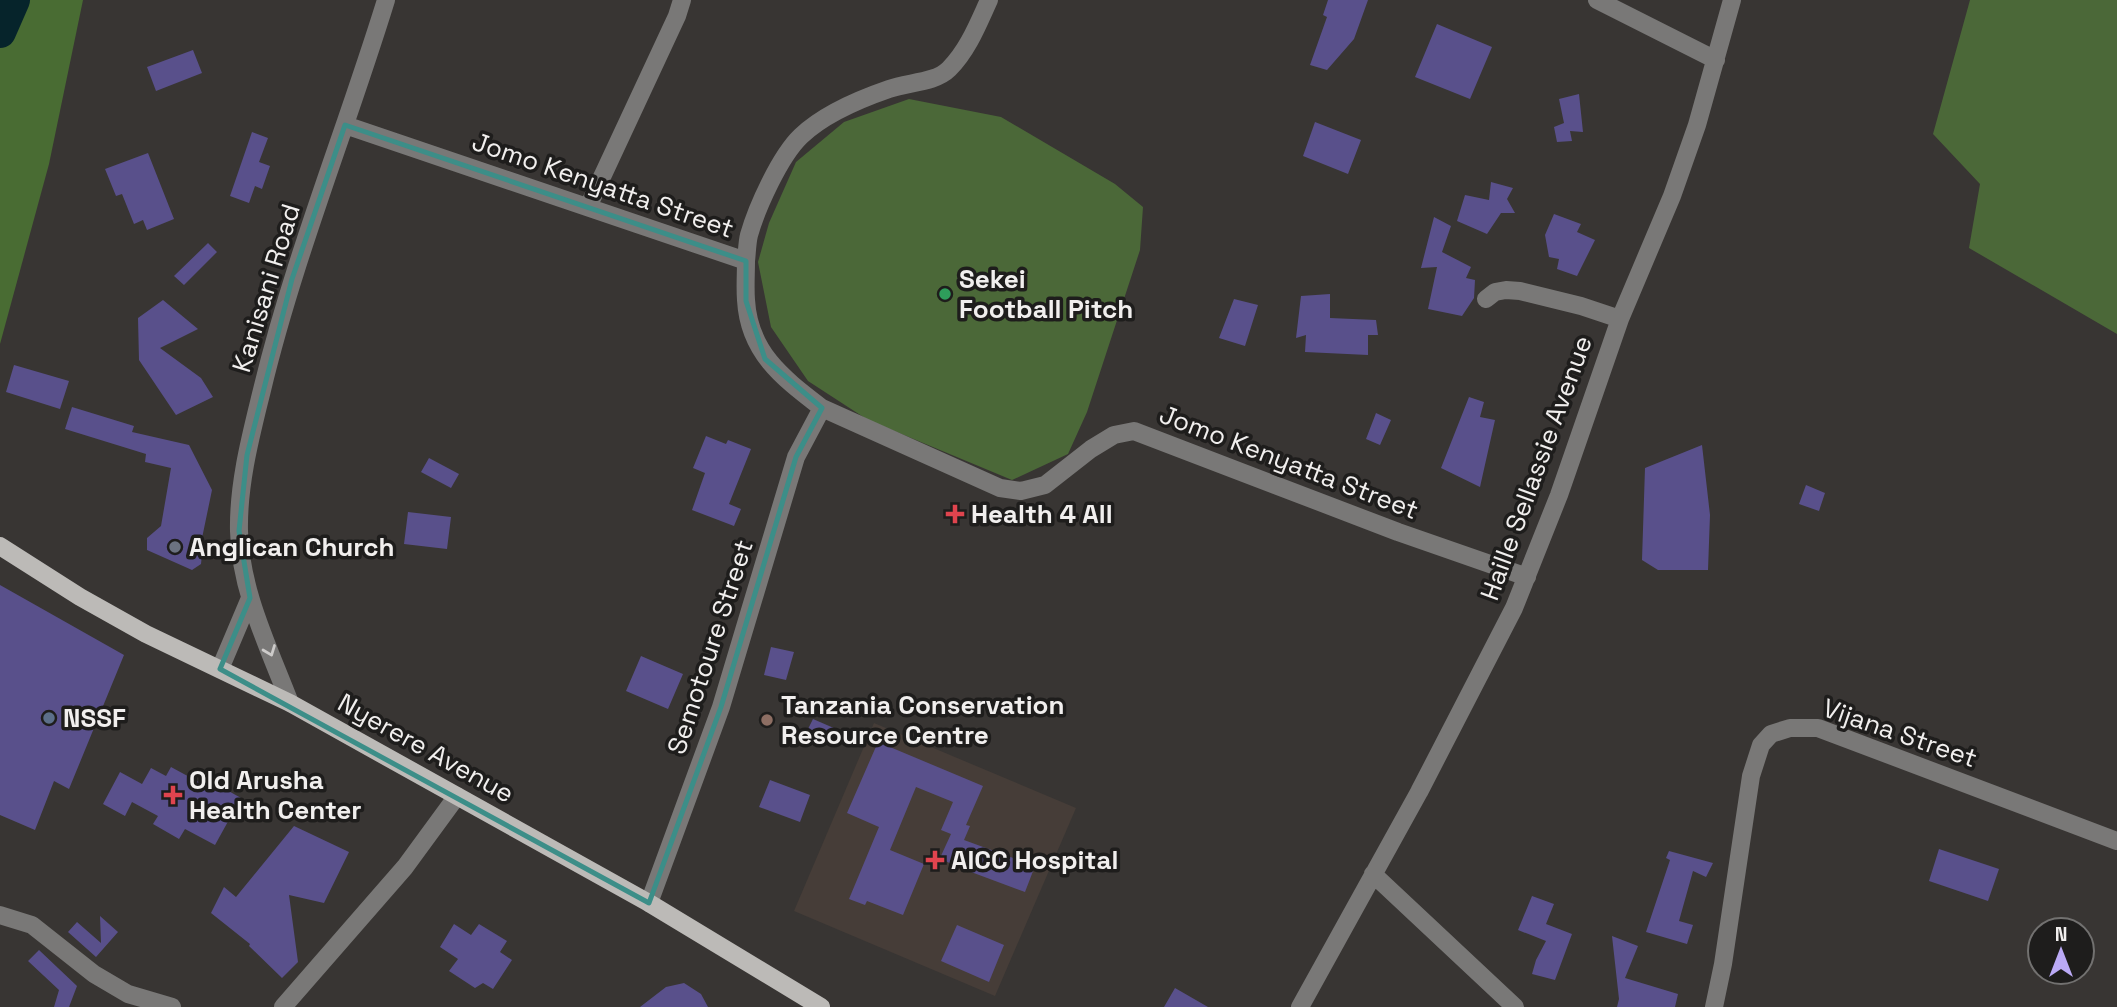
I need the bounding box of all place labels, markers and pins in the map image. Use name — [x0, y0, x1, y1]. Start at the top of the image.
place label: Sekei Football Pitch — [959, 262, 1133, 326]
marker: Sekei Football Pitch — [937, 286, 953, 302]
place label: Health 4 All — [971, 497, 1113, 531]
marker: Health 4 All — [945, 504, 965, 524]
place label: Anglican Church — [189, 530, 394, 564]
marker: Anglican Church — [167, 539, 183, 555]
place label: Tanzania Conservation Resource Centre — [781, 688, 1064, 752]
place label: NSSF — [63, 701, 126, 735]
marker: NSSF — [41, 710, 57, 726]
marker: Tanzania Conservation Resource Centre — [759, 712, 775, 728]
place label: Old Arusha Health Center — [189, 763, 362, 827]
marker: Old Arusha Health Center — [163, 785, 183, 805]
place label: AICC Hospital — [951, 843, 1118, 877]
marker: AICC Hospital — [925, 850, 945, 870]

